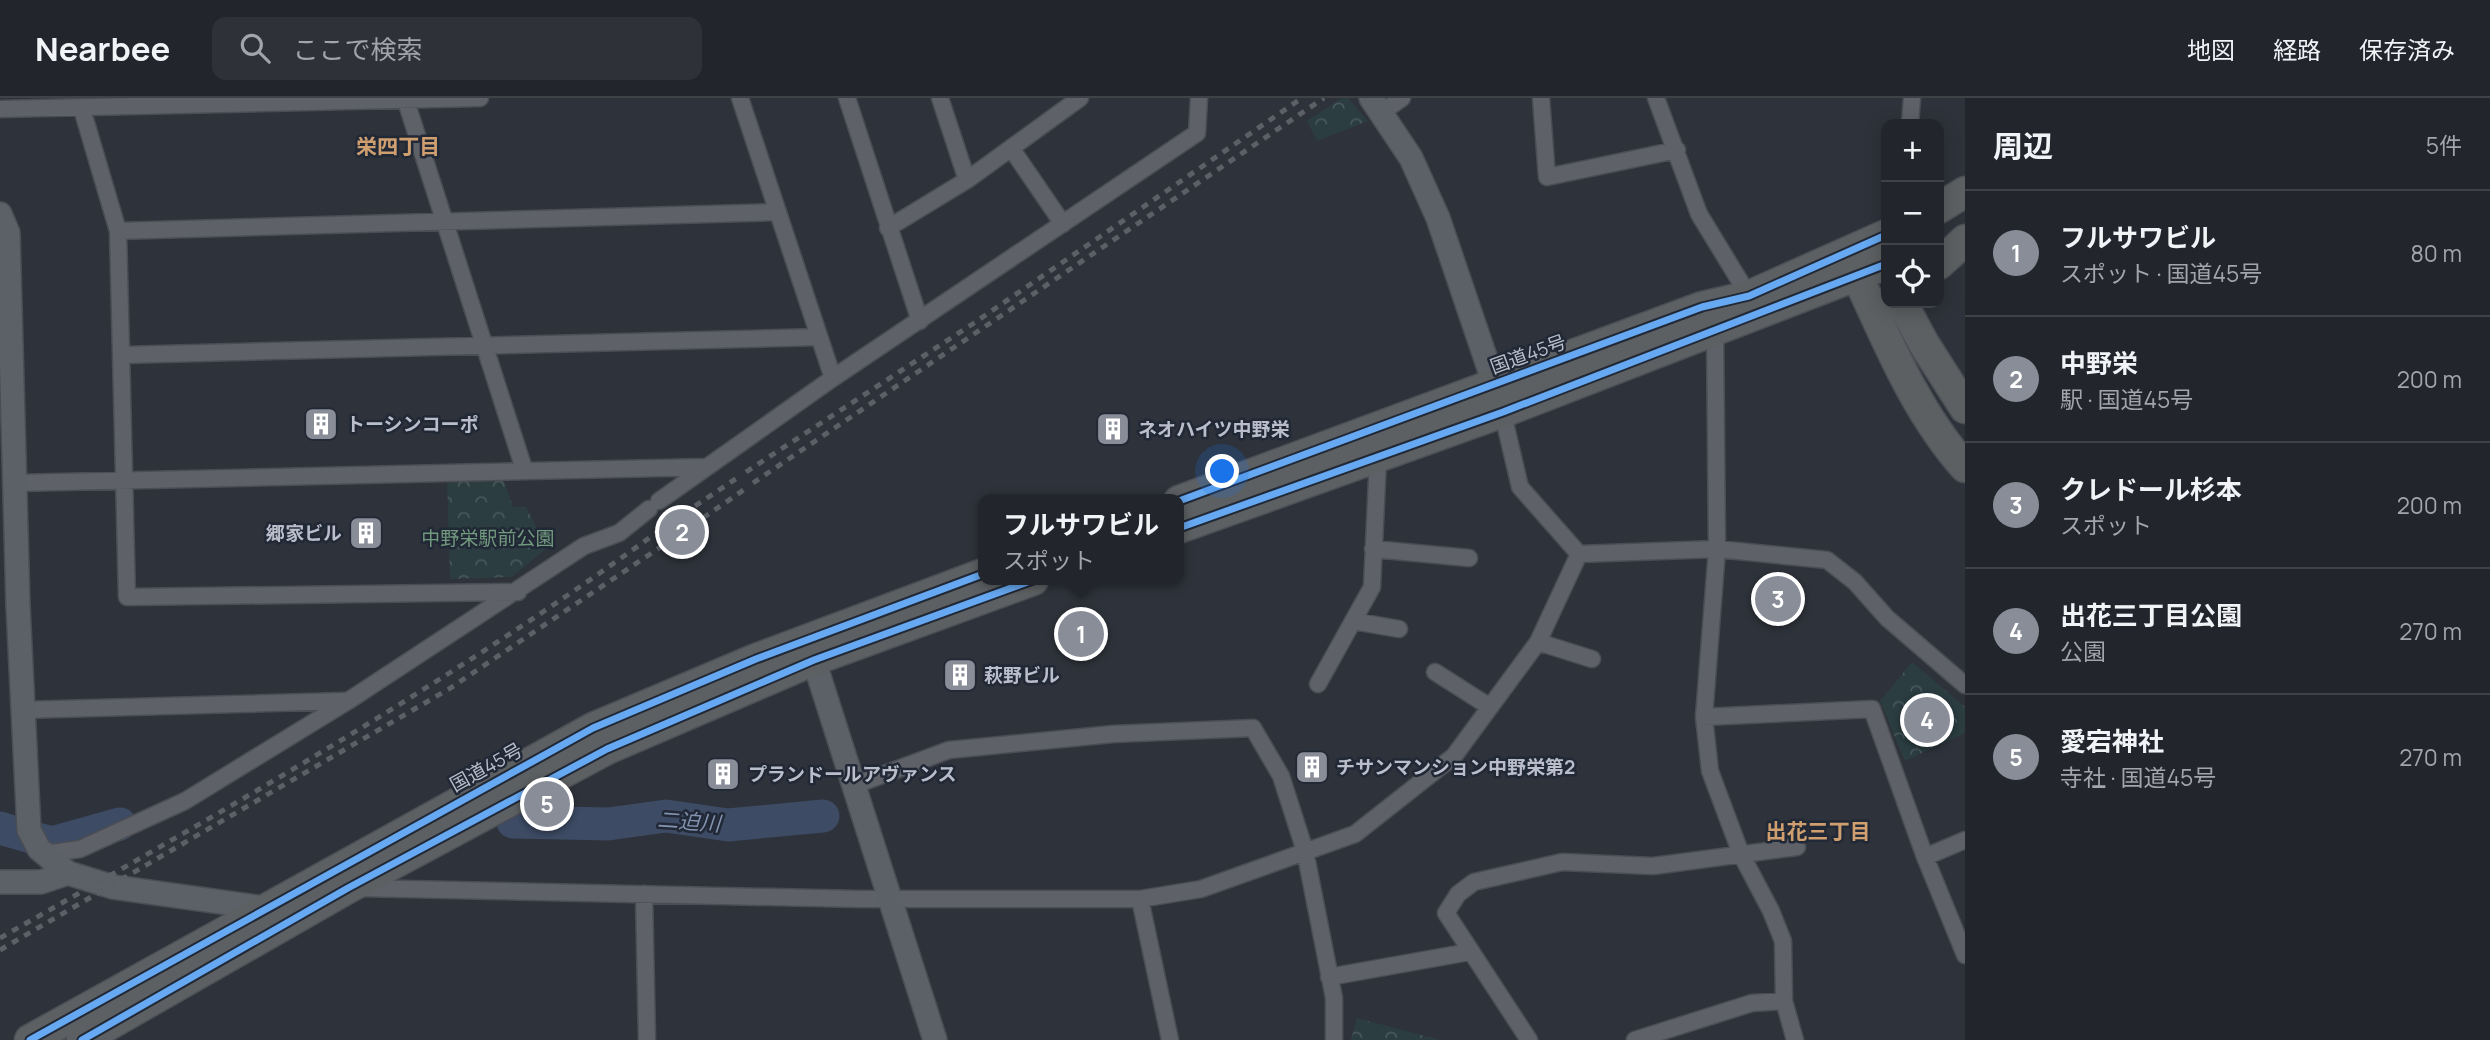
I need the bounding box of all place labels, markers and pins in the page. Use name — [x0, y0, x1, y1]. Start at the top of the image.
building icon: トーシンコーポ — [302, 405, 340, 443]
building icon: ネオハイツ中野栄 — [1094, 410, 1132, 448]
place label: トーシンコーポ — [346, 411, 479, 437]
place label: ネオハイツ中野栄 — [1138, 416, 1290, 442]
pin: 2 — [659, 506, 705, 558]
building icon: 郷家ビル — [347, 514, 385, 552]
place label: 郷家ビル — [266, 520, 342, 546]
pin: 3 — [1755, 573, 1801, 625]
pin: 1 — [1058, 608, 1104, 660]
building icon: 萩野ビル — [941, 656, 979, 694]
place label: 萩野ビル — [984, 662, 1060, 688]
pin: 4 — [1904, 694, 1950, 746]
building icon: チサンマンション中野栄第2 — [1293, 748, 1331, 786]
place label: チサンマンション中野栄第2 — [1336, 754, 1575, 780]
building icon: プランドールアヴァンス — [704, 755, 742, 793]
place label: プランドールアヴァンス — [748, 761, 957, 787]
pin: 5 — [524, 778, 570, 830]

